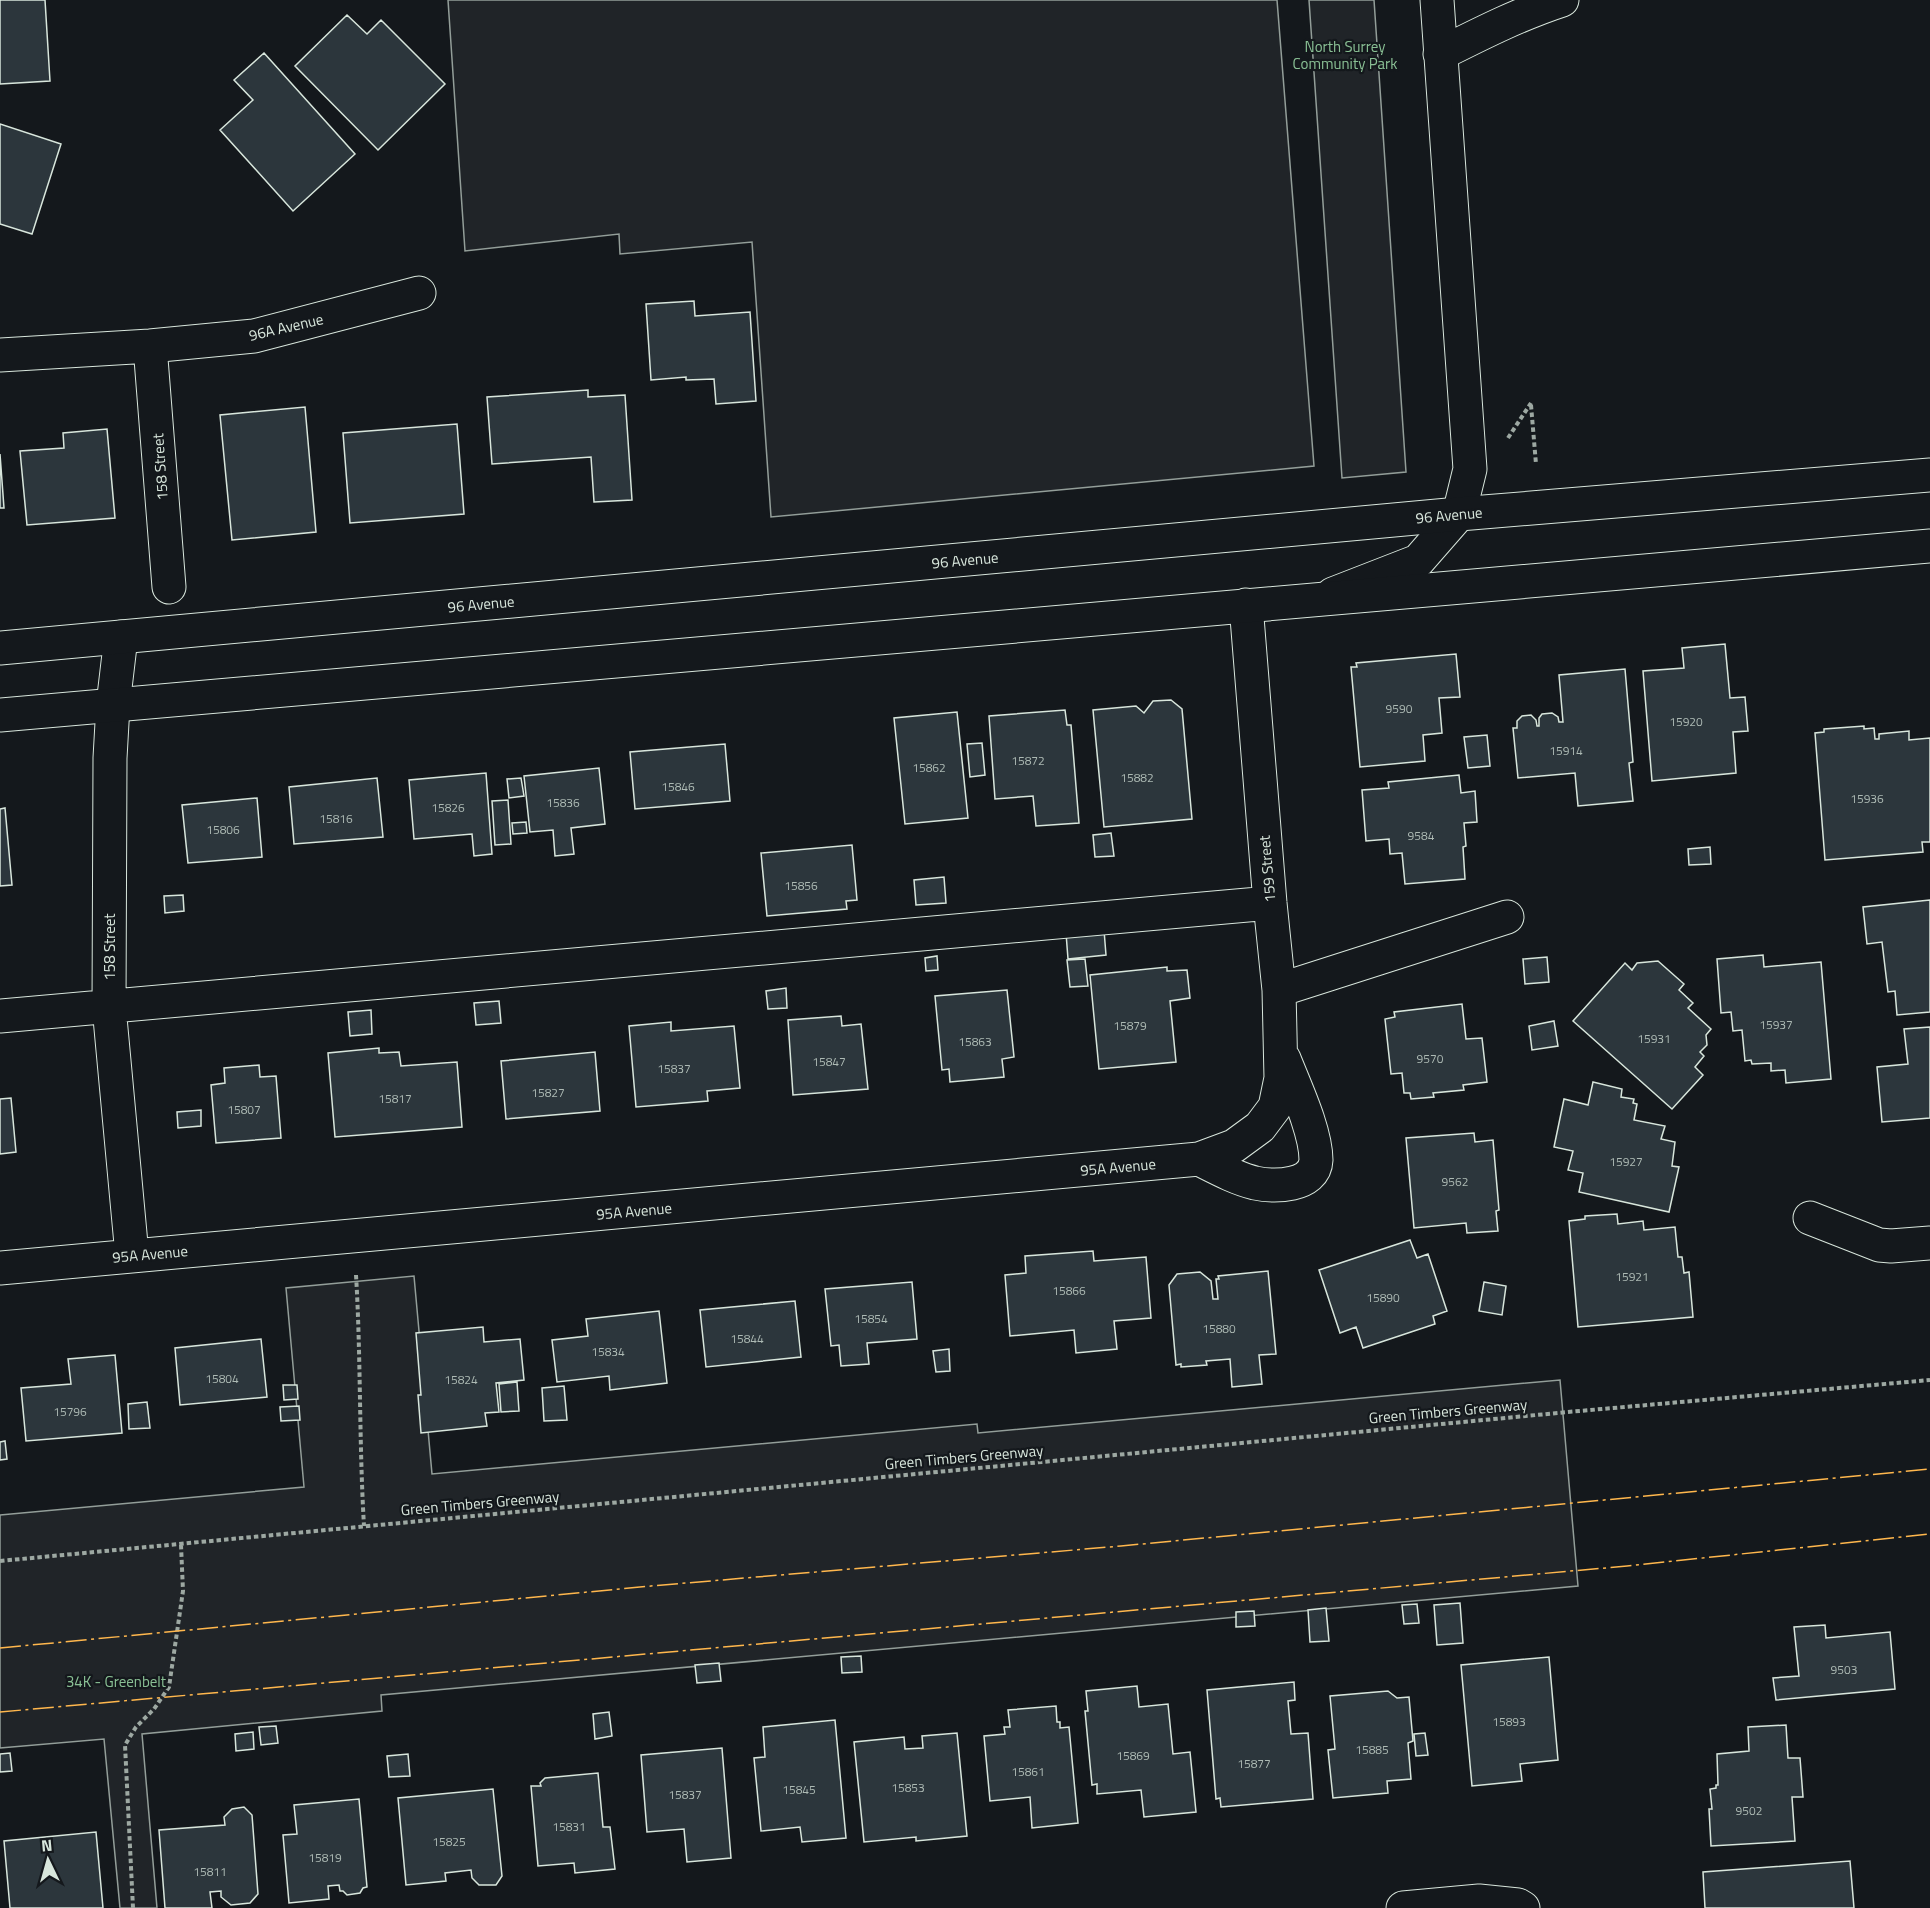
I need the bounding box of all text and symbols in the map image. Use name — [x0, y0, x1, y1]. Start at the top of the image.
park label: North Surrey Community Park — [1293, 35, 1397, 75]
street label: 96A Avenue — [246, 307, 326, 347]
street label: 158 Street — [146, 432, 174, 501]
street label: 96 Avenue — [1415, 501, 1483, 529]
street label: 96 Avenue — [931, 546, 999, 574]
street label: 96 Avenue — [447, 590, 515, 618]
house number: 9590 — [1386, 699, 1413, 718]
house number: 15920 — [1669, 712, 1703, 731]
house number: 15914 — [1549, 741, 1583, 760]
house number: 15872 — [1011, 751, 1045, 770]
house number: 15862 — [912, 758, 946, 777]
house number: 15882 — [1120, 768, 1154, 787]
house number: 15846 — [661, 777, 695, 796]
house number: 15936 — [1850, 789, 1884, 808]
house number: 15836 — [546, 793, 580, 812]
house number: 15826 — [431, 798, 465, 817]
house number: 15816 — [319, 809, 353, 828]
house number: 15806 — [206, 820, 240, 839]
house number: 9584 — [1408, 826, 1435, 845]
street label: 159 Street — [1253, 834, 1281, 903]
house number: 15856 — [784, 876, 818, 895]
street label: 158 Street — [98, 913, 121, 981]
house number: 15937 — [1759, 1015, 1793, 1034]
house number: 15879 — [1113, 1016, 1147, 1035]
house number: 15931 — [1637, 1029, 1671, 1048]
house number: 15863 — [958, 1032, 992, 1051]
house number: 9570 — [1417, 1049, 1444, 1068]
house number: 15847 — [812, 1052, 846, 1071]
house number: 15837 — [657, 1059, 691, 1078]
house number: 15827 — [531, 1083, 565, 1102]
house number: 15817 — [378, 1089, 412, 1108]
house number: 15807 — [227, 1100, 261, 1119]
street label: 95A Avenue — [1079, 1152, 1157, 1182]
house number: 15927 — [1609, 1152, 1643, 1171]
house number: 9562 — [1442, 1172, 1468, 1191]
street label: 95A Avenue — [595, 1196, 673, 1226]
street label: 95A Avenue — [111, 1239, 189, 1269]
house number: 15921 — [1615, 1267, 1649, 1286]
house number: 15866 — [1052, 1281, 1086, 1300]
house number: 15890 — [1366, 1288, 1400, 1307]
house number: 15854 — [854, 1309, 888, 1328]
house number: 15880 — [1202, 1319, 1236, 1338]
house number: 15844 — [730, 1329, 764, 1348]
house number: 15834 — [591, 1342, 625, 1361]
house number: 15804 — [205, 1369, 239, 1388]
house number: 15824 — [444, 1370, 478, 1389]
street label: Green Timbers Greenway — [1368, 1393, 1528, 1429]
house number: 15796 — [53, 1402, 87, 1421]
street label: Green Timbers Greenway — [884, 1439, 1044, 1475]
street label: Green Timbers Greenway — [400, 1485, 560, 1521]
house number: 9503 — [1831, 1660, 1857, 1679]
park label: 34K - Greenbelt — [66, 1670, 167, 1693]
house number: 15893 — [1492, 1712, 1526, 1731]
house number: 15885 — [1355, 1740, 1389, 1759]
house number: 15869 — [1116, 1746, 1150, 1765]
house number: 15877 — [1237, 1754, 1271, 1773]
house number: 15861 — [1011, 1762, 1045, 1781]
house number: 15853 — [891, 1778, 925, 1797]
house number: 15845 — [782, 1780, 816, 1799]
house number: 15837 — [668, 1785, 702, 1804]
house number: 9502 — [1736, 1801, 1762, 1820]
house number: 15831 — [552, 1817, 586, 1836]
north arrow — [18, 1830, 78, 1890]
house number: 15825 — [432, 1832, 466, 1851]
text: N — [40, 1833, 53, 1857]
house number: 15819 — [308, 1848, 342, 1867]
house number: 15811 — [193, 1862, 227, 1881]

